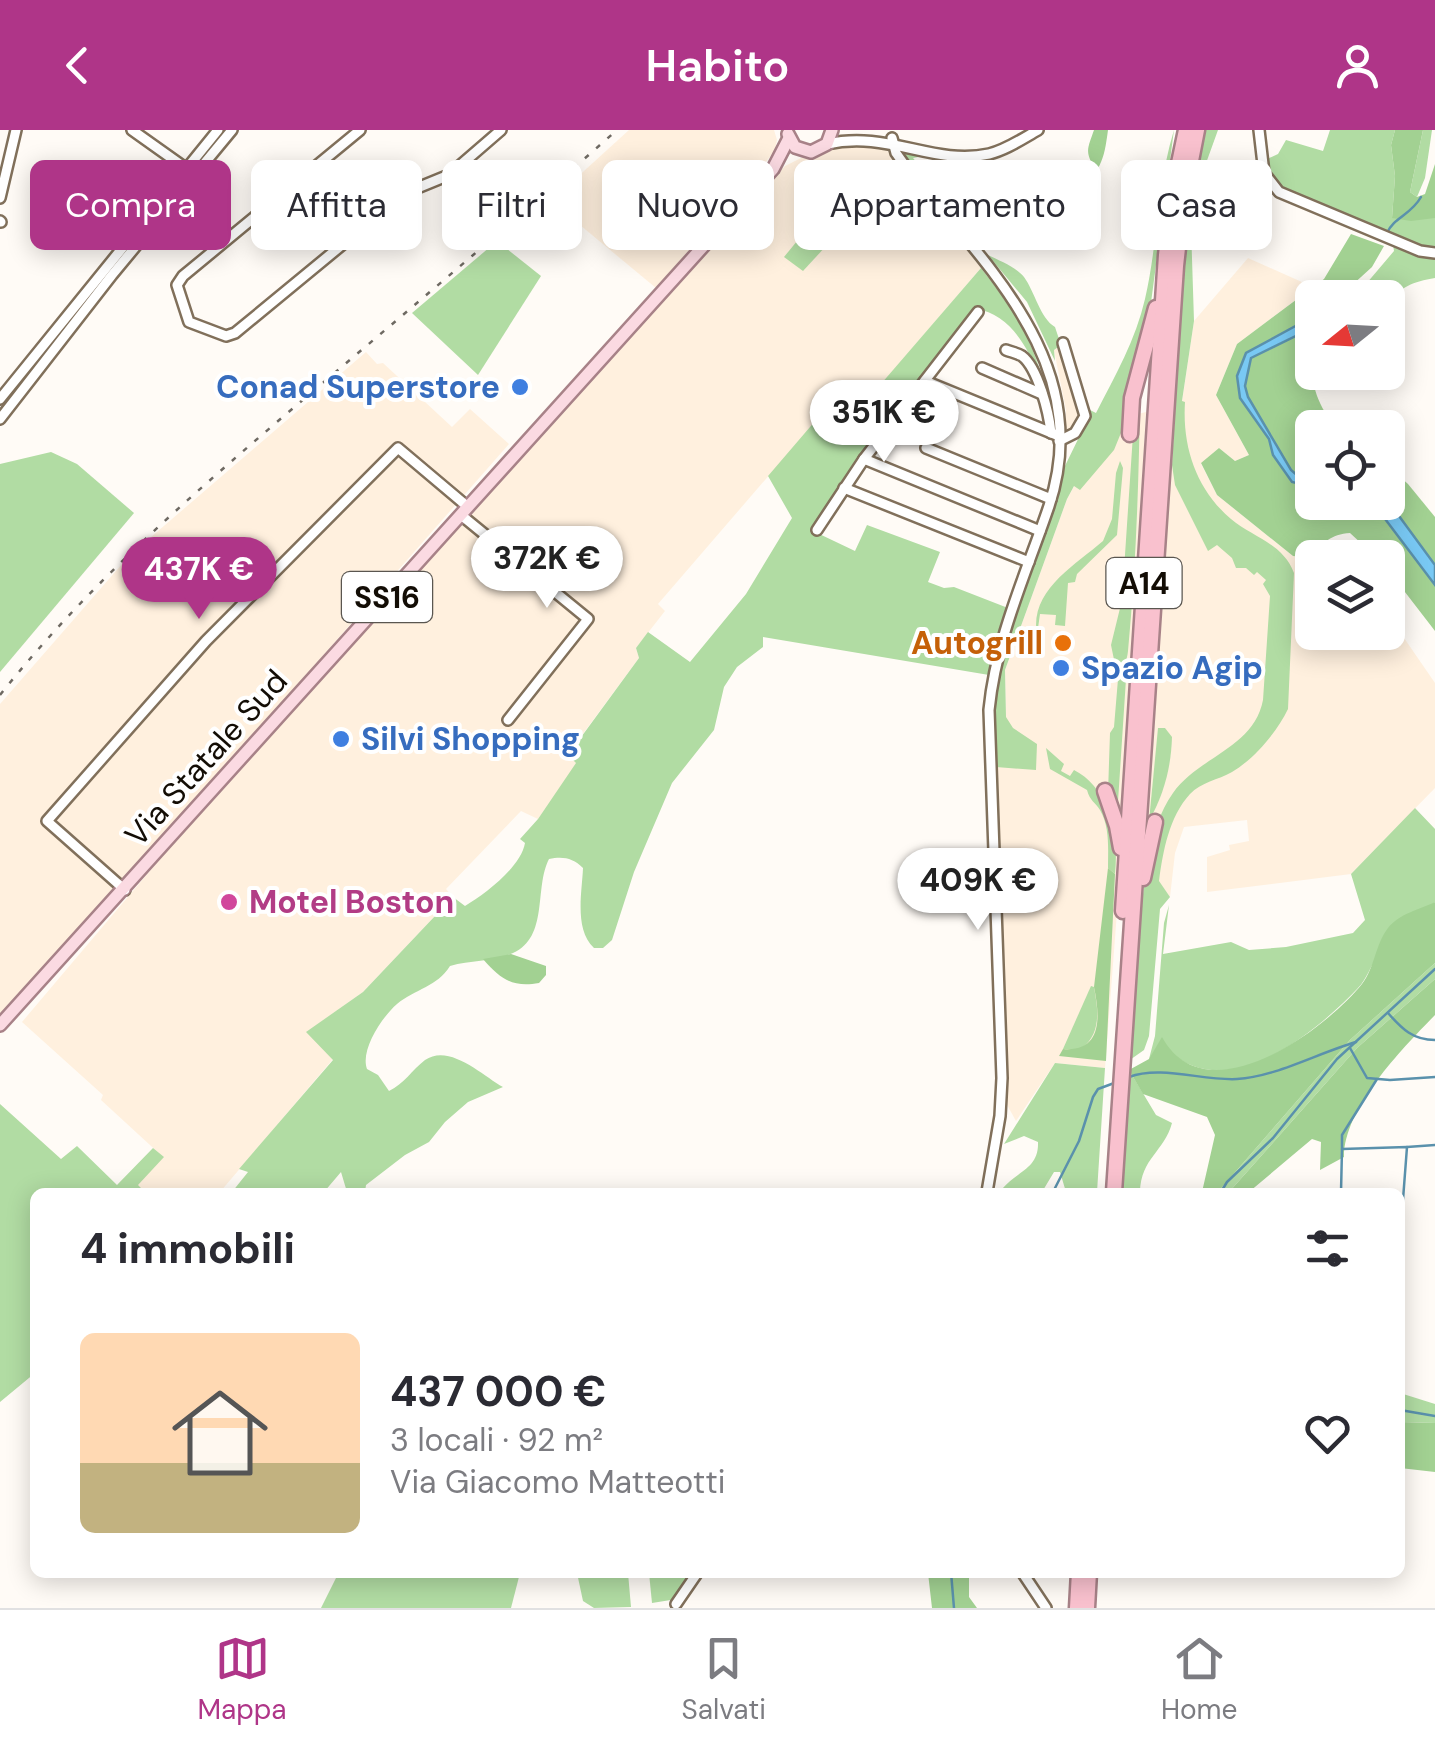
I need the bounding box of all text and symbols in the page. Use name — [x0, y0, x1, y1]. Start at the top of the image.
text: Habito — [645, 36, 790, 95]
icon: back — [50, 38, 105, 93]
icon: person — [1330, 38, 1385, 93]
chip: Compra — [30, 160, 231, 250]
chip: Affitta — [251, 160, 422, 250]
chip: Filtri — [442, 160, 582, 250]
chip: Nuovo — [602, 160, 774, 250]
chip: Appartamento — [794, 160, 1101, 250]
chip: Casa — [1121, 160, 1272, 250]
north arrow — [1295, 280, 1405, 390]
map controls — [1295, 280, 1405, 650]
place label: Conad Superstore — [216, 366, 500, 408]
marker: Conad Superstore — [509, 376, 531, 398]
pin: 351K € — [803, 380, 965, 465]
text: 351K € — [832, 391, 936, 433]
button: locate — [1295, 410, 1405, 520]
pin: 372K € — [466, 526, 628, 611]
pin: 437K € — [118, 537, 280, 622]
text: 372K € — [493, 537, 601, 579]
button: layers — [1295, 540, 1405, 650]
text: 437K € — [144, 548, 254, 590]
road number: A14 — [1106, 558, 1182, 608]
road number: SS16 — [342, 572, 432, 622]
place label: Autogrill — [911, 622, 1043, 664]
marker: Autogrill — [1052, 632, 1074, 654]
place label: Spazio Agip — [1081, 647, 1263, 689]
marker: Spazio Agip — [1050, 657, 1072, 679]
street label: Via Statale Sud — [116, 661, 296, 855]
place label: Silvi Shopping — [361, 718, 580, 760]
marker: Silvi Shopping — [330, 728, 352, 750]
pin: 409K € — [897, 848, 1059, 933]
text: 409K € — [919, 859, 1037, 901]
place label: Motel Boston — [249, 881, 454, 923]
marker: Motel Boston — [218, 891, 240, 913]
text: 4 immobili — [80, 1221, 295, 1276]
icon: filters — [1300, 1221, 1355, 1276]
text: 437 000 € — [390, 1364, 607, 1419]
icon: home — [160, 1373, 280, 1493]
icon: heart — [1300, 1406, 1355, 1461]
text: 3 locali · 92 m² — [390, 1419, 603, 1461]
text: Via Giacomo Matteotti — [390, 1461, 725, 1503]
tab: Mappa — [198, 1631, 287, 1728]
tab: Salvati — [682, 1631, 766, 1728]
tab: Home — [1161, 1631, 1237, 1728]

